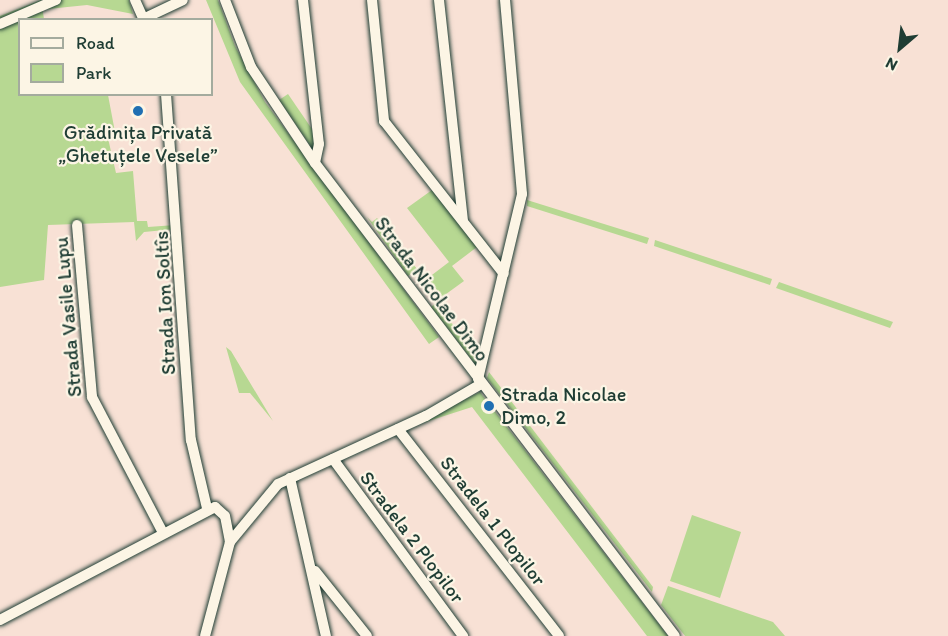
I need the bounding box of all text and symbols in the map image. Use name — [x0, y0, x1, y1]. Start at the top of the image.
legend — [18, 18, 213, 96]
north arrow — [870, 18, 930, 78]
text: Road — [76, 32, 115, 54]
text: N — [882, 53, 901, 75]
text: Park — [76, 62, 111, 84]
marker: Grădinița Privată „Ghetuțele Vesele” — [131, 104, 145, 118]
place label: Grădinița Privată „Ghetuțele Vesele” — [59, 120, 217, 167]
street label: Strada Nicolae Dimo — [370, 212, 494, 366]
street label: Strada Ion Soltîs — [149, 230, 181, 376]
street label: Strada Vasile Lupu — [49, 236, 87, 398]
place label: Strada Nicolae Dimo, 2 — [501, 382, 627, 429]
marker: Strada Nicolae Dimo, 2 — [482, 399, 496, 413]
street label: Stradela 1 Plopilor — [435, 452, 551, 590]
street label: Stradela 2 Plopilor — [355, 466, 469, 608]

